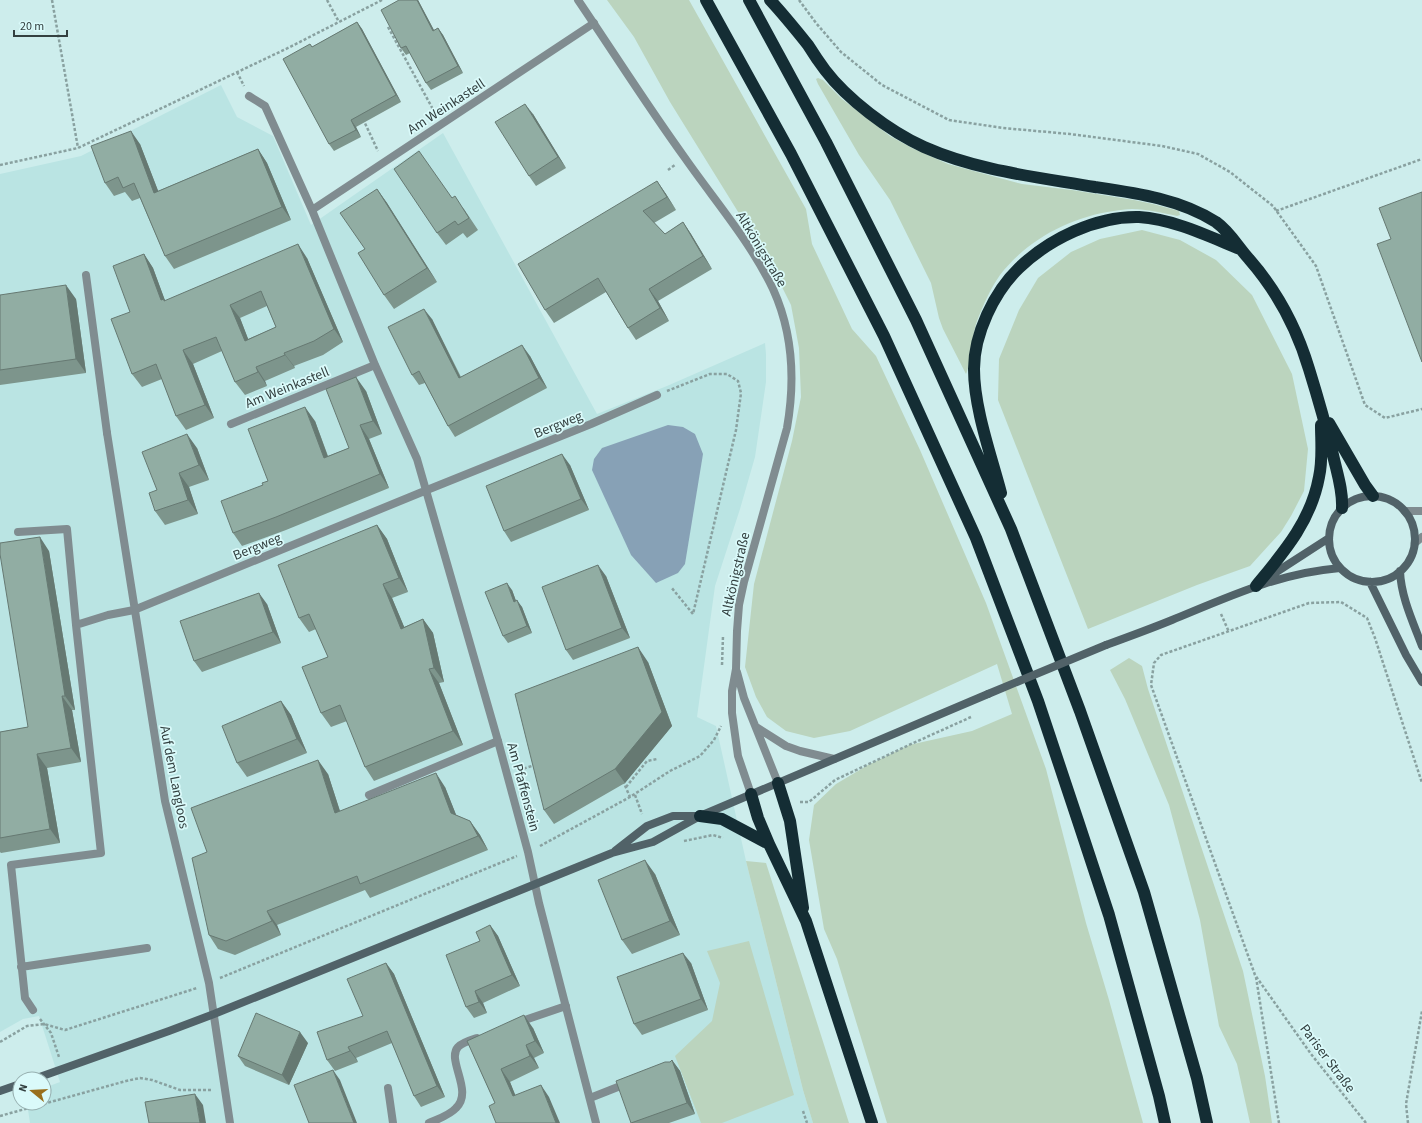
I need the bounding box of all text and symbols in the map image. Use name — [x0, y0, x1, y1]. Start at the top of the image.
scale bar — [14, 12, 67, 38]
text: 20 m — [20, 18, 44, 35]
street label: Am Weinkastell — [404, 74, 490, 139]
street label: Altkönigstraße — [731, 208, 792, 291]
street label: Am Weinkastell — [242, 362, 333, 414]
street label: Bergweg — [531, 406, 586, 444]
street label: Bergweg — [230, 528, 285, 566]
street label: Altkönigstraße — [717, 530, 755, 618]
street label: Auf dem Langloos — [154, 724, 194, 830]
street label: Am Pfaffenstein — [502, 740, 545, 834]
street label: Pariser Straße — [1295, 1020, 1360, 1097]
north arrow — [12, 1071, 52, 1111]
text: N — [15, 1082, 31, 1094]

